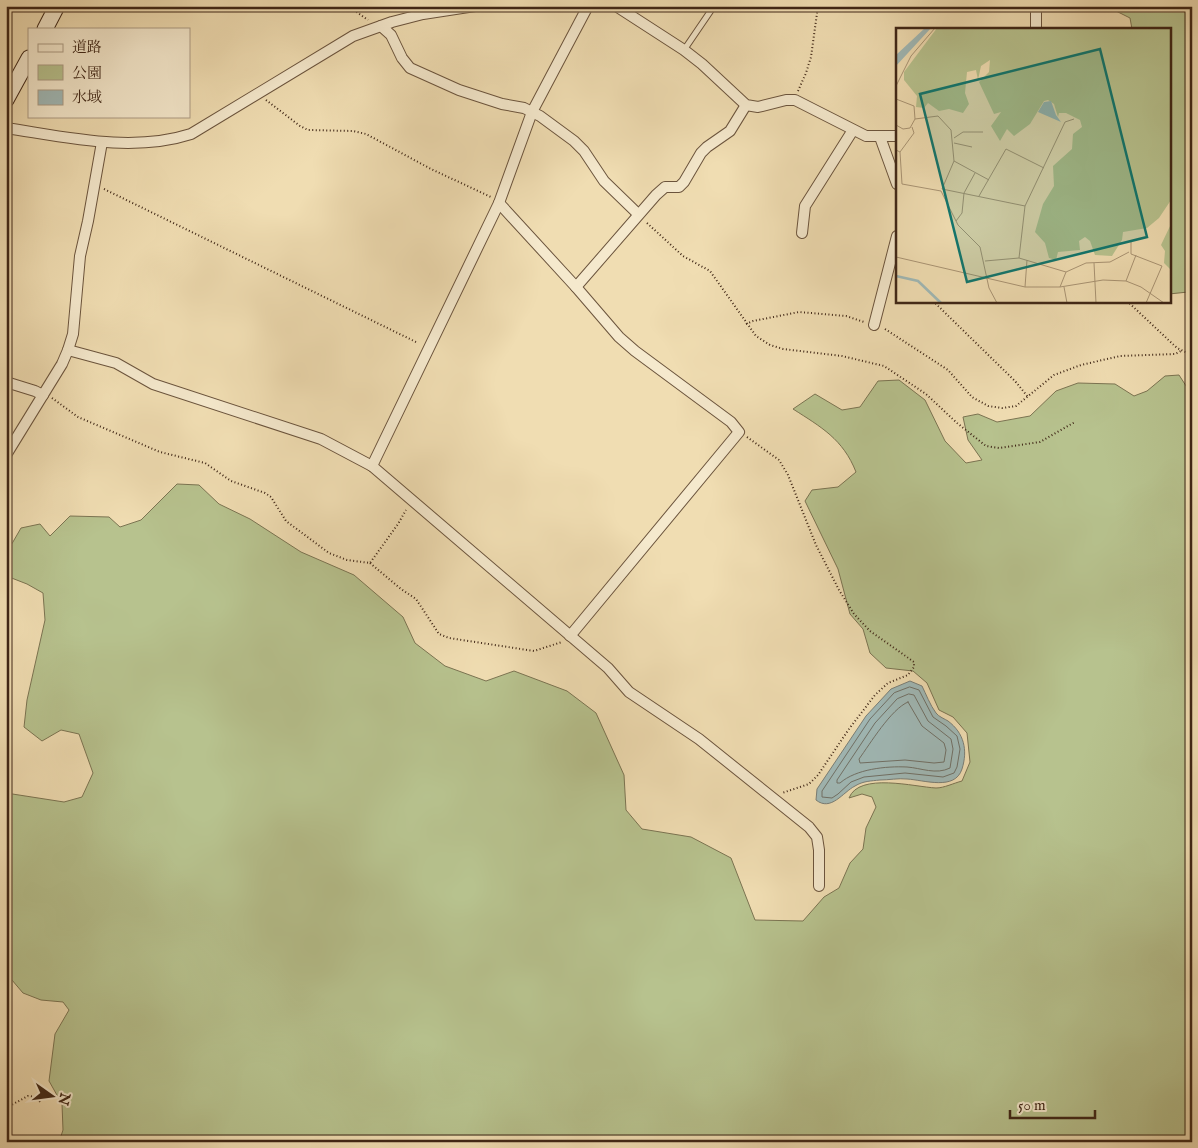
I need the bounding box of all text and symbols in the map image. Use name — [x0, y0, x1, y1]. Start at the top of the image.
legend — [28, 28, 190, 118]
inset map — [896, 28, 1170, 302]
text: 道路 — [72, 38, 102, 57]
text: 公園 — [72, 64, 102, 83]
text: 水域 — [72, 88, 102, 107]
north arrow — [28, 1070, 78, 1120]
scale bar — [1010, 1088, 1096, 1120]
text: N — [53, 1090, 74, 1107]
text: 50 m — [1018, 1096, 1046, 1115]

